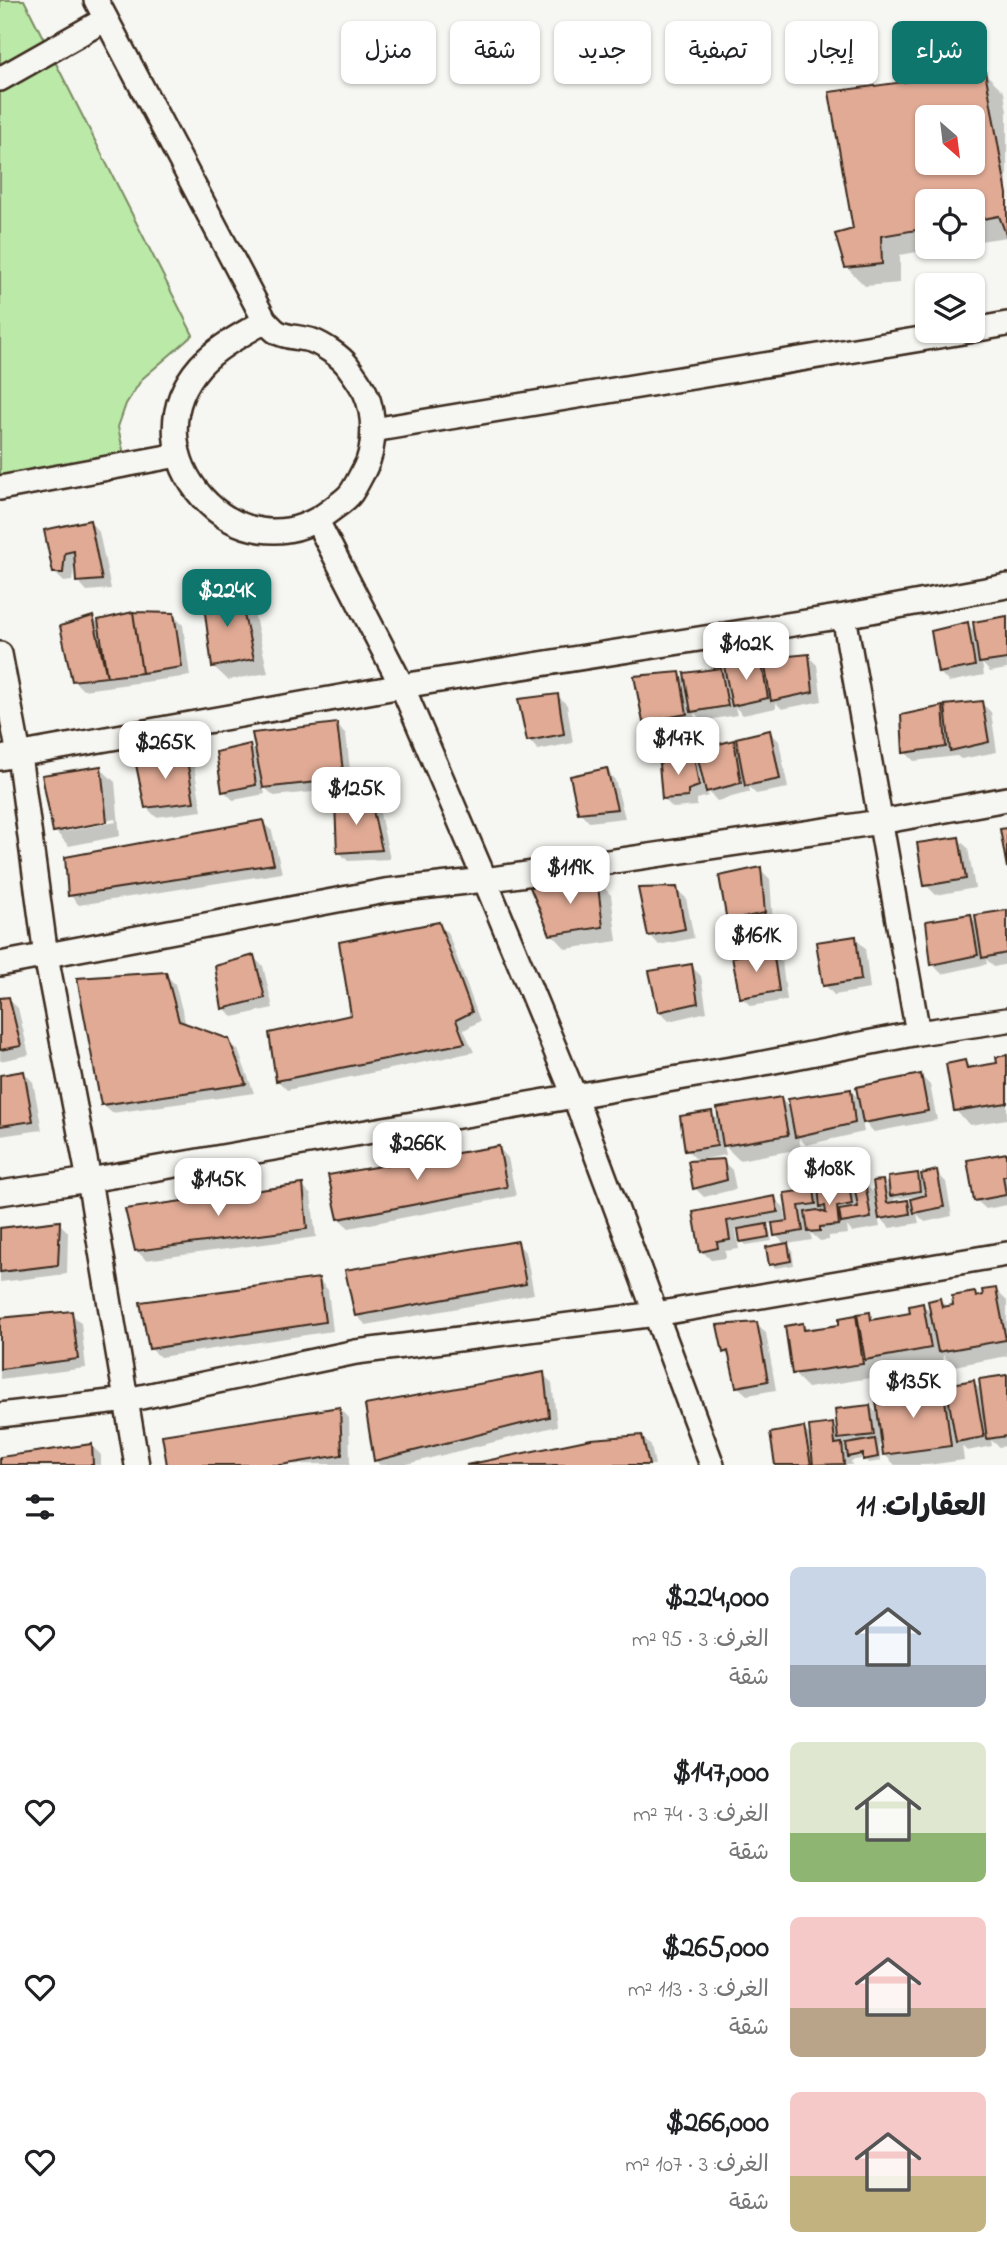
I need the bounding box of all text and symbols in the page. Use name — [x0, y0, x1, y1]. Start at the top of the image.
chip: منزل — [341, 21, 436, 84]
chip: شقة — [450, 21, 540, 84]
chip: جديد — [554, 21, 651, 84]
chip: تصفية — [665, 21, 771, 84]
chip: إيجار — [785, 21, 878, 84]
chip: شراء — [892, 21, 987, 84]
north arrow — [915, 105, 985, 175]
map controls — [915, 105, 985, 343]
button: locate — [915, 189, 985, 259]
button: layers — [915, 273, 985, 343]
pin: $224K — [178, 570, 276, 629]
text: $224K — [198, 575, 256, 608]
pin: $102K — [697, 622, 795, 682]
text: $102K — [719, 628, 773, 661]
pin: $147K — [629, 718, 727, 777]
pin: $265K — [116, 722, 214, 781]
text: $147K — [652, 723, 704, 756]
text: $265K — [135, 727, 195, 760]
pin: $125K — [307, 768, 405, 827]
text: $125K — [328, 773, 384, 806]
pin: $119K — [521, 846, 619, 906]
text: $119K — [547, 852, 593, 885]
pin: $161K — [707, 914, 805, 974]
text: $161K — [731, 920, 781, 953]
pin: $266K — [368, 1122, 466, 1182]
text: $266K — [389, 1128, 445, 1161]
pin: $108K — [780, 1148, 878, 1207]
text: $108K — [804, 1153, 854, 1186]
pin: $145K — [169, 1158, 267, 1218]
text: $145K — [190, 1164, 246, 1197]
pin: $135K — [864, 1360, 962, 1420]
text: $135K — [885, 1366, 941, 1399]
text: العقارات: 11 — [856, 1486, 986, 1530]
icon: filters — [21, 1488, 59, 1526]
text: $224,000 — [665, 1577, 769, 1621]
icon: home — [846, 1595, 930, 1679]
icon: heart — [21, 1618, 59, 1656]
text: الغرف: 3 · 95 m² — [632, 1624, 769, 1657]
text: شقة — [729, 1662, 769, 1695]
text: $147,000 — [673, 1752, 769, 1796]
icon: home — [846, 1770, 930, 1854]
icon: heart — [21, 1793, 59, 1831]
text: الغرف: 3 · 74 m² — [633, 1799, 769, 1832]
text: شقة — [729, 1837, 769, 1870]
text: $265,000 — [662, 1927, 769, 1971]
icon: home — [846, 1945, 930, 2029]
icon: heart — [21, 1968, 59, 2006]
text: الغرف: 3 · 113 m² — [628, 1974, 769, 2007]
text: شقة — [729, 2012, 769, 2045]
text: $266,000 — [666, 2102, 769, 2146]
icon: home — [846, 2120, 930, 2204]
icon: heart — [21, 2143, 59, 2181]
text: الغرف: 3 · 107 m² — [625, 2149, 769, 2182]
text: شقة — [729, 2187, 769, 2220]

